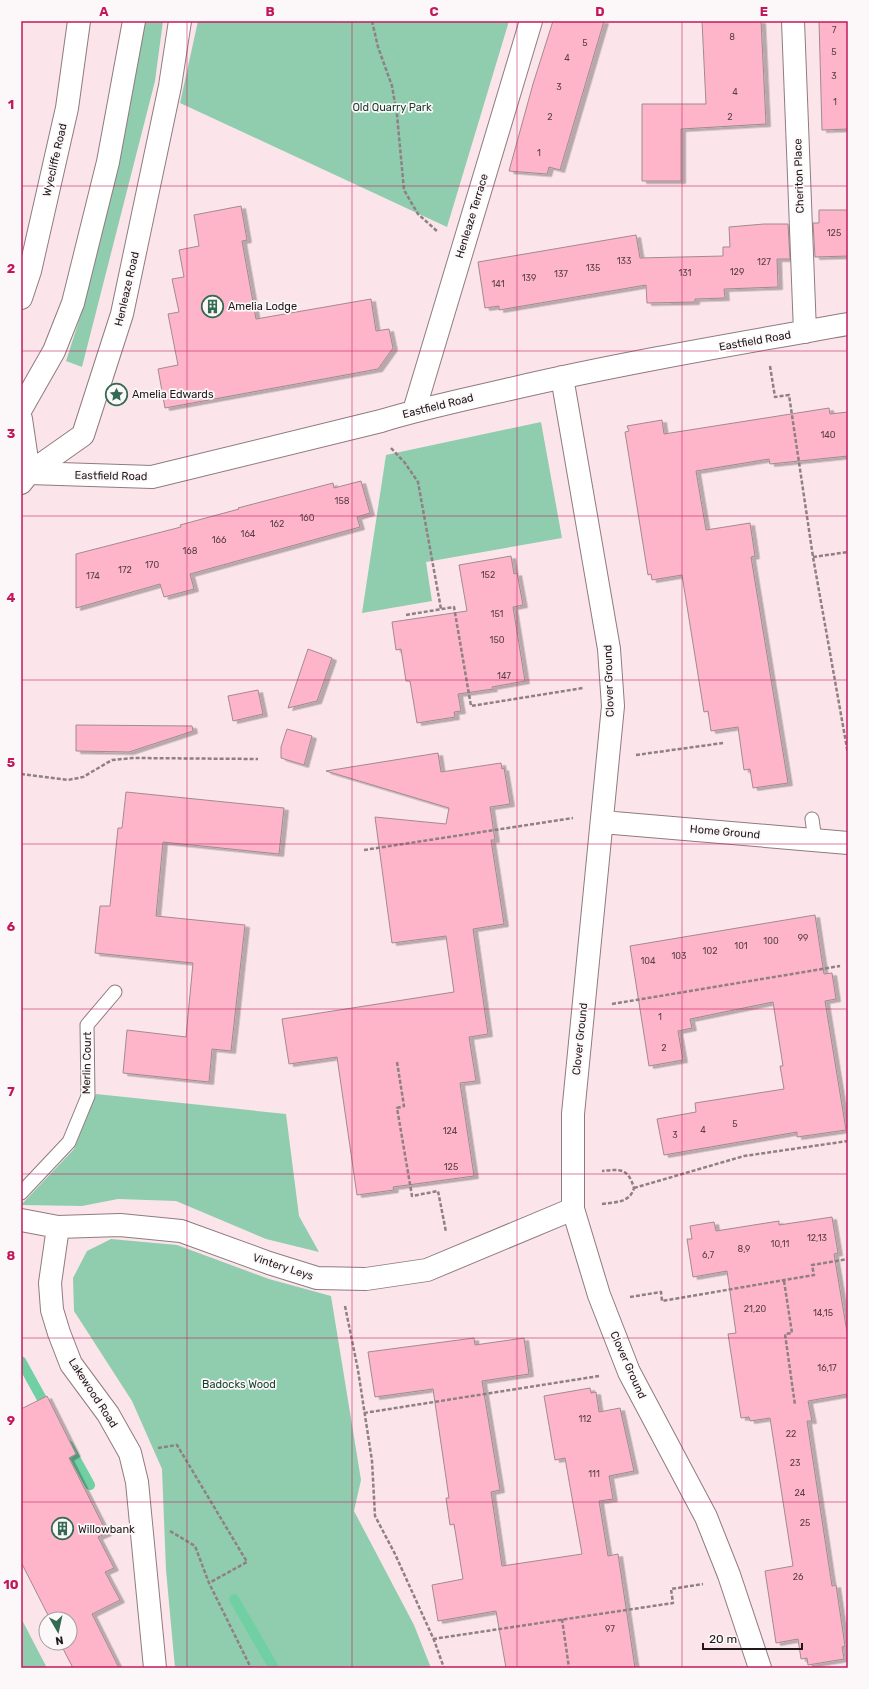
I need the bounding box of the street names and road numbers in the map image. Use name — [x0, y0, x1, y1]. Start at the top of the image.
street label: Wyecliffe Road — [40, 122, 70, 198]
street label: Cheriton Place — [791, 138, 807, 214]
street label: Henleaze Terrace — [453, 172, 491, 260]
street label: Henleaze Road — [112, 250, 142, 328]
street label: Eastfield Road — [718, 328, 792, 354]
street label: Eastfield Road — [401, 391, 475, 421]
street label: Eastfield Road — [74, 469, 148, 483]
street label: Clover Ground — [601, 645, 617, 717]
street label: Home Ground — [689, 822, 761, 842]
street label: Clover Ground — [570, 1002, 590, 1076]
street label: Merlin Court — [80, 1031, 94, 1094]
street label: Vintery Leys — [251, 1251, 315, 1283]
street label: Clover Ground — [607, 1329, 649, 1401]
street label: Lakewood Road — [66, 1356, 120, 1430]

